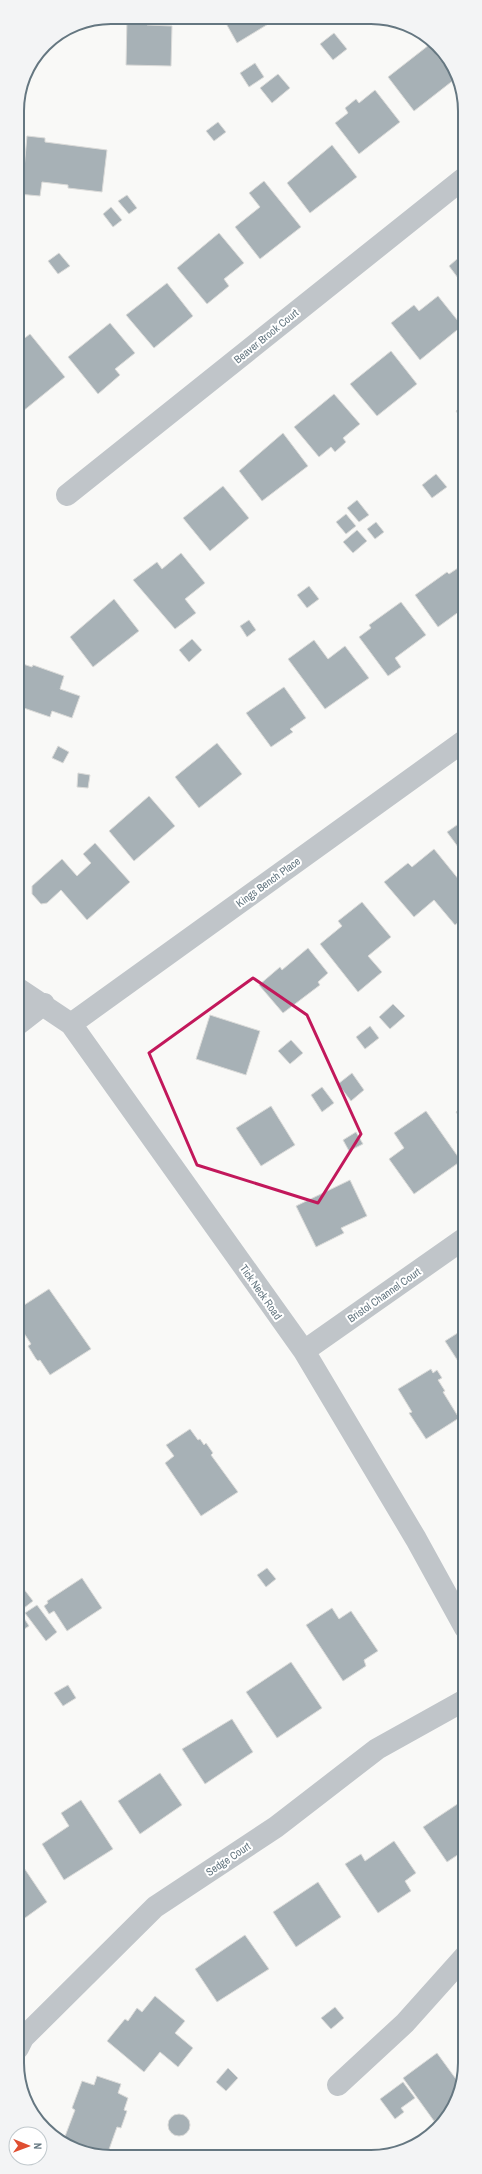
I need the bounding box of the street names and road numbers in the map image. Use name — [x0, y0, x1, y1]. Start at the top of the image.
street label: Beaver Brook Court — [231, 305, 302, 366]
street label: Kings Bench Place — [233, 854, 303, 910]
street label: Tick Neck Road — [237, 1262, 285, 1322]
street label: Bristol Channel Court — [345, 1264, 424, 1325]
street label: Sedge Court — [203, 1839, 253, 1879]

